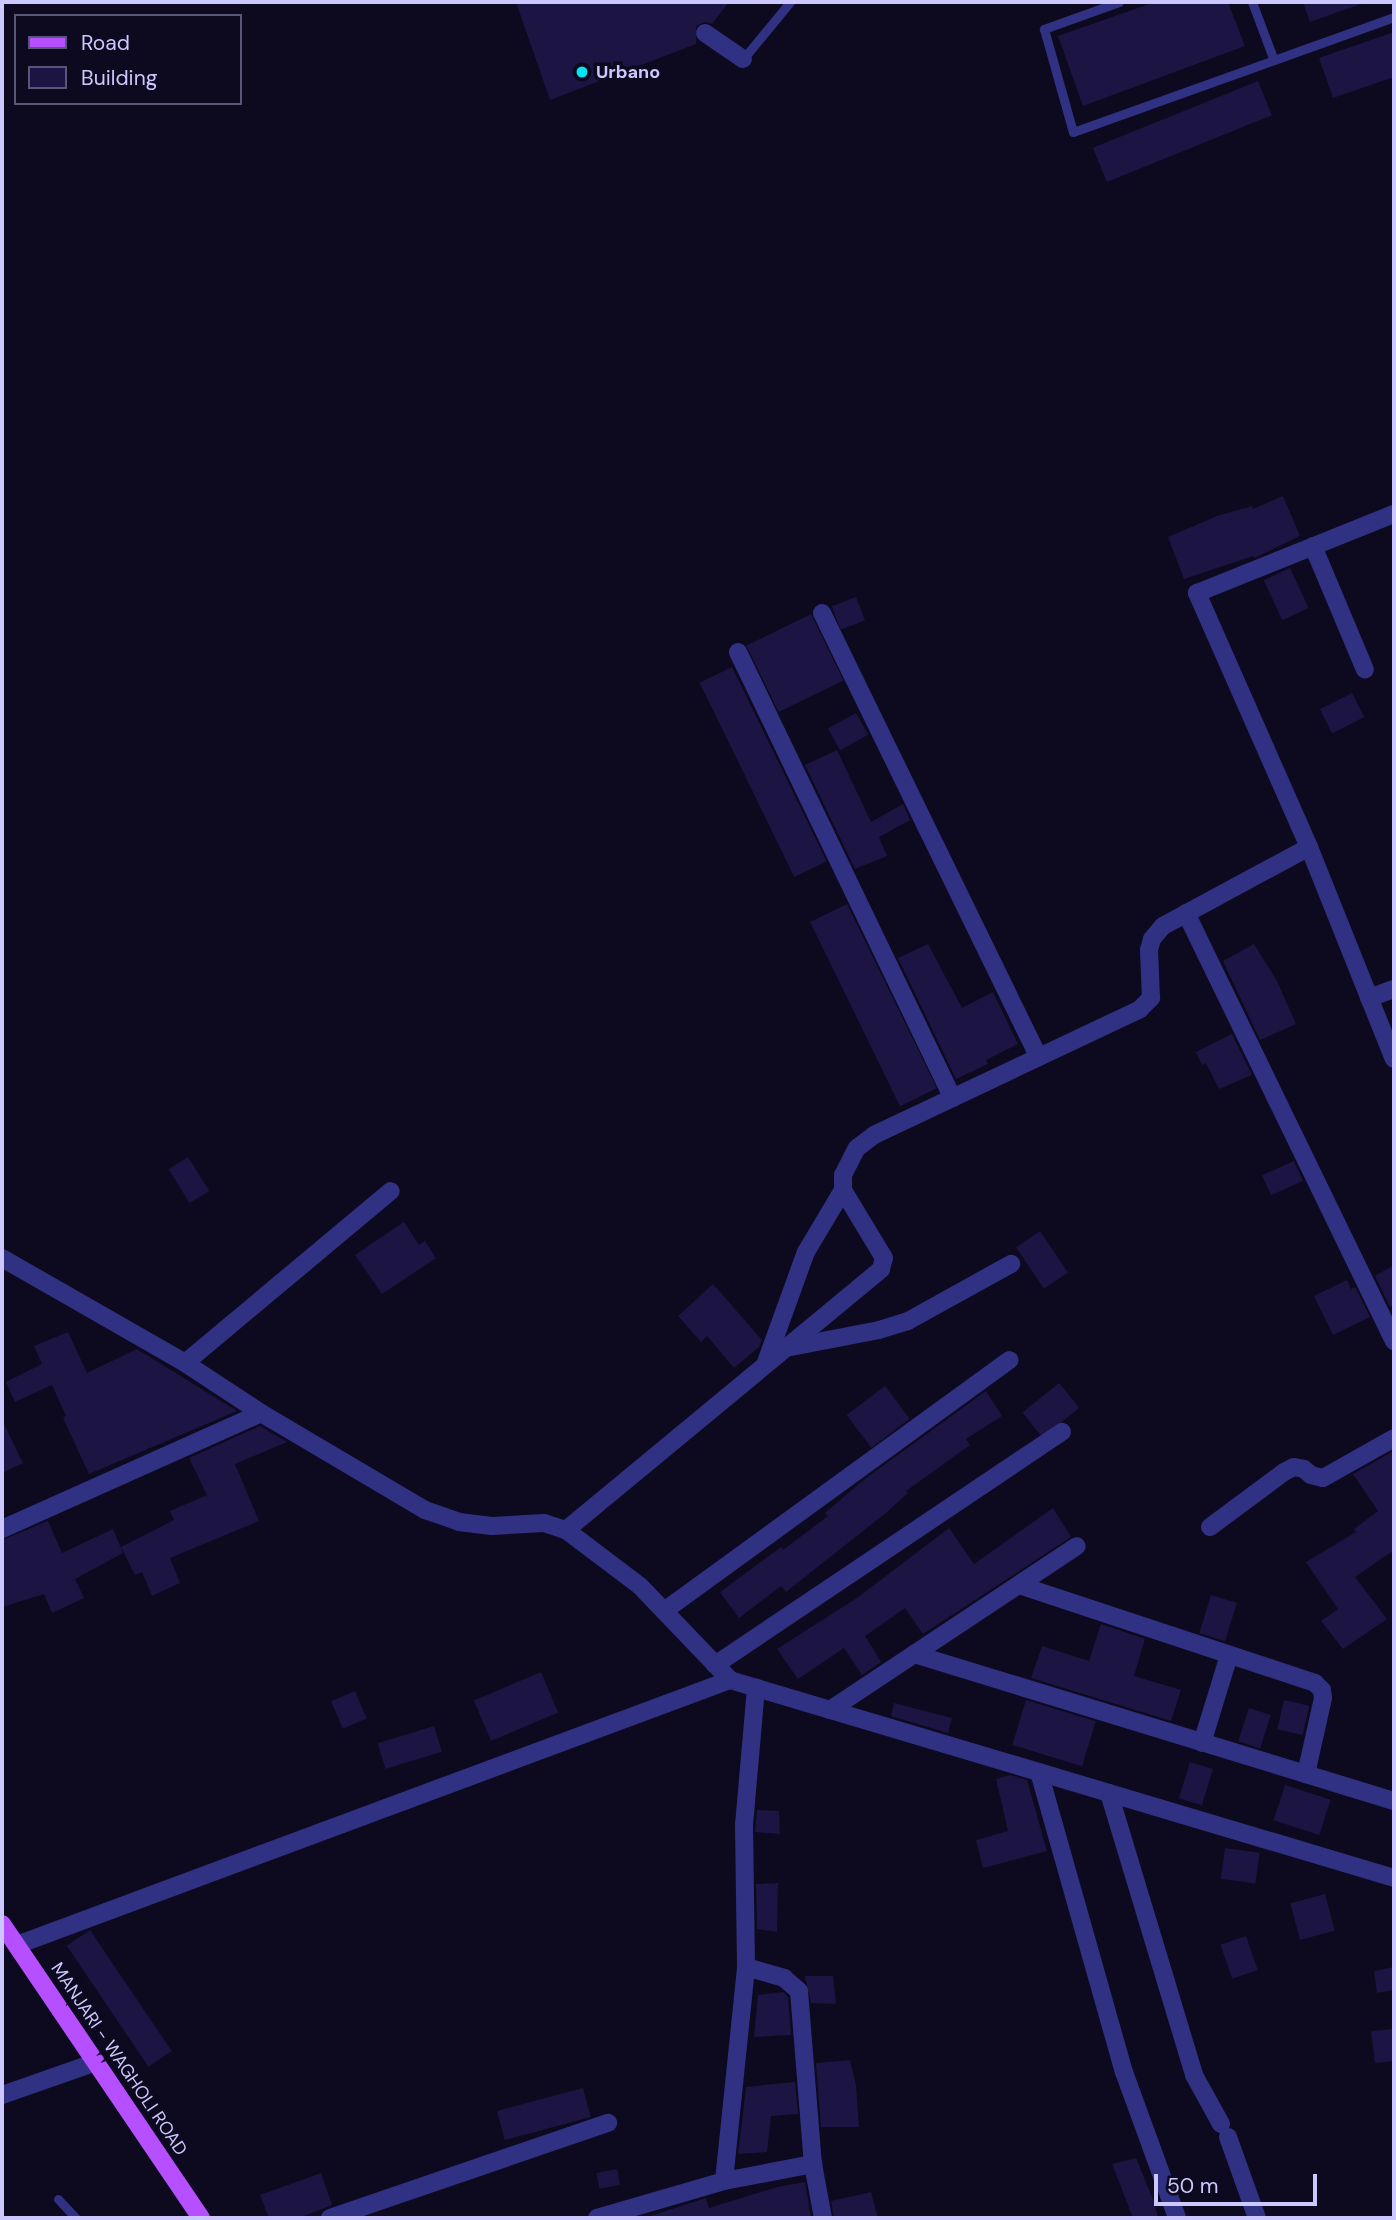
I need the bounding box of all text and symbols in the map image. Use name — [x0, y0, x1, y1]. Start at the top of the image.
legend — [14, 14, 242, 105]
text: Road — [81, 29, 130, 57]
place label: Urbano — [596, 61, 660, 83]
text: Building — [81, 64, 157, 92]
marker: Urbano — [574, 64, 590, 80]
street label: MANJARI - WAGHOLI ROAD — [46, 1958, 192, 2160]
scale bar — [1158, 2160, 1321, 2204]
text: 50 m — [1167, 2172, 1218, 2200]

